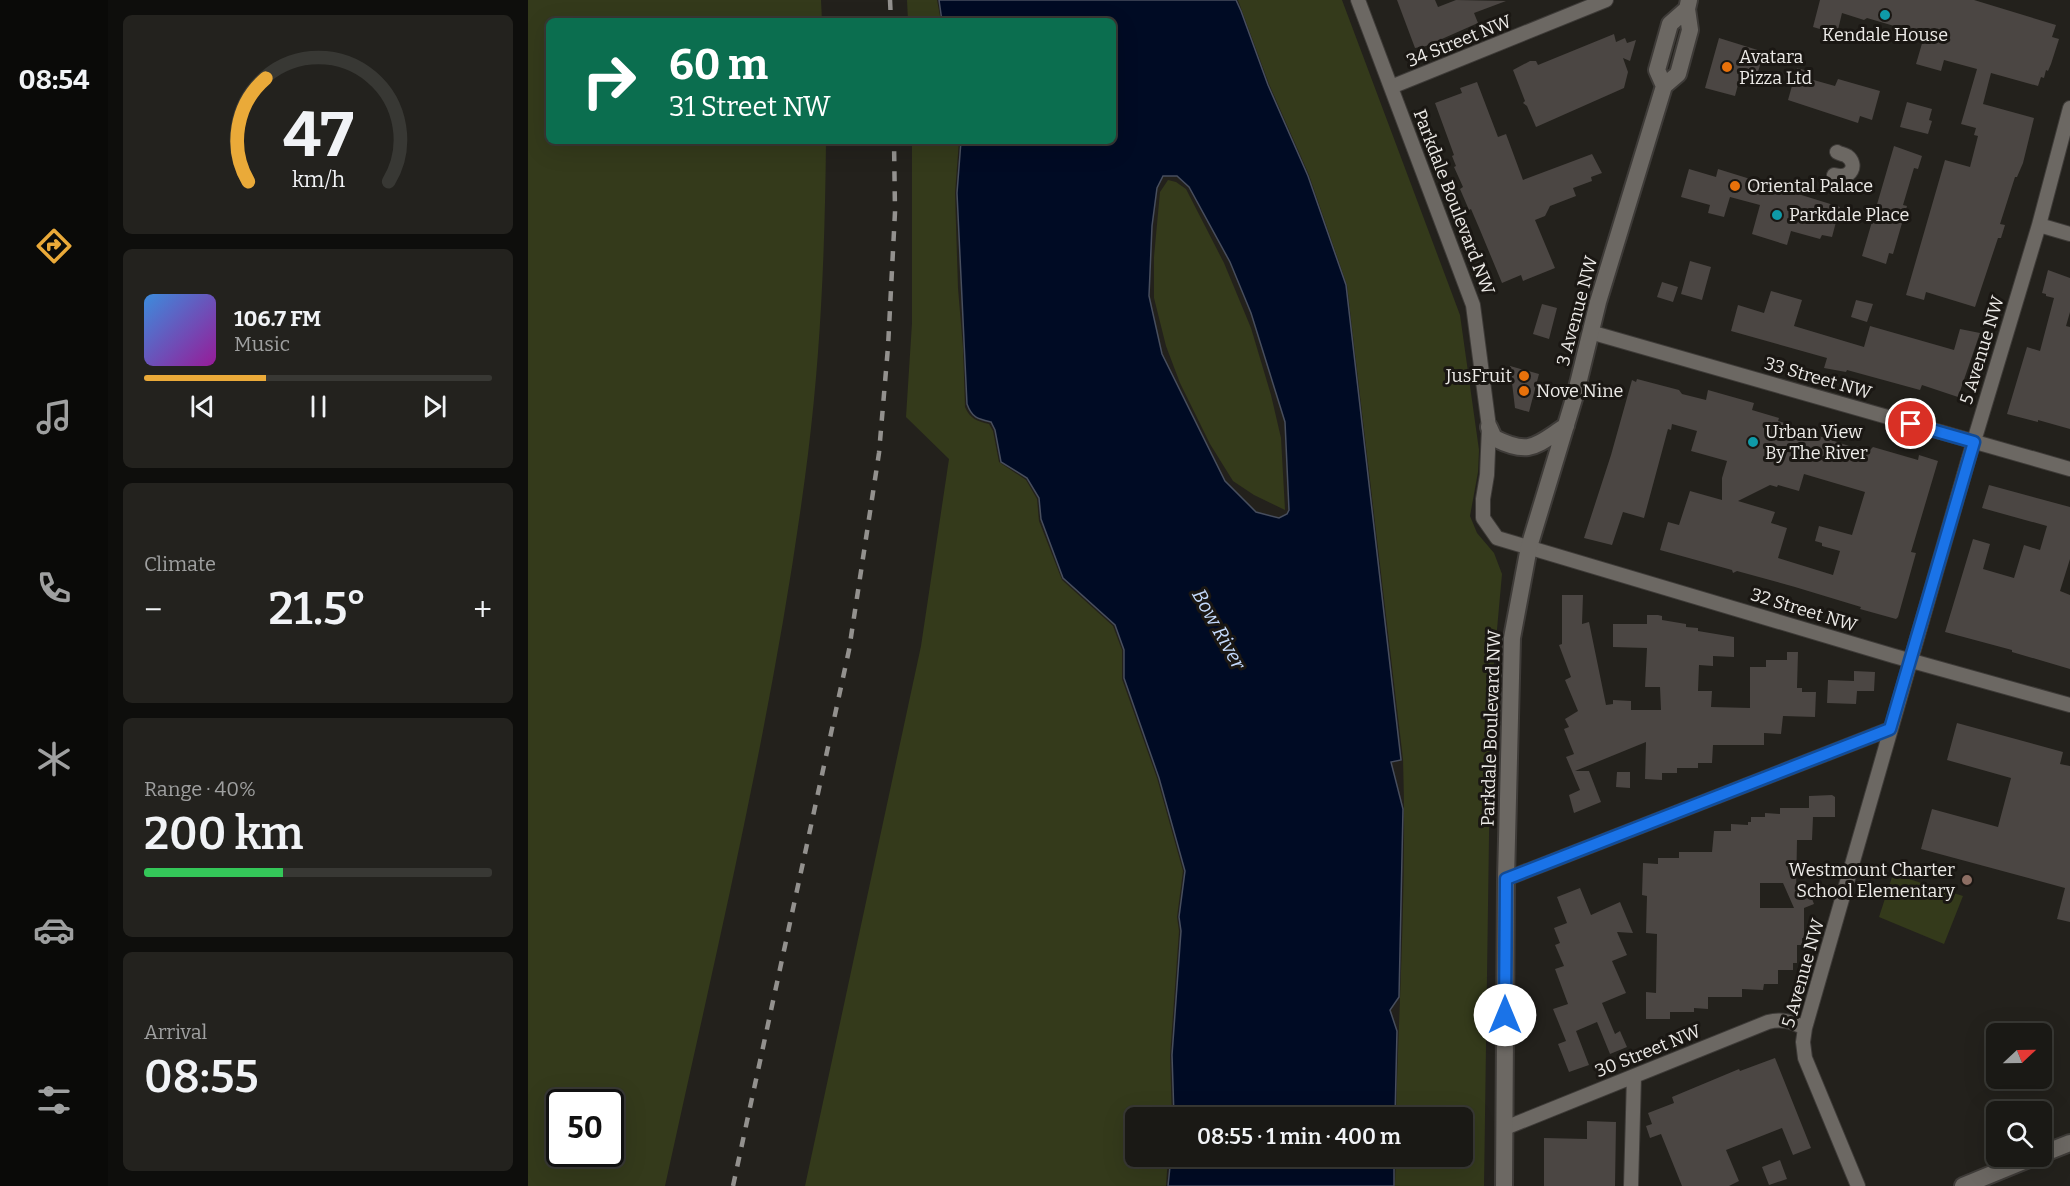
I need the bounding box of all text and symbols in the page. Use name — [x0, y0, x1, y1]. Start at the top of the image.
marker: Kendale House — [1878, 8, 1892, 22]
street label: 34 Street NW — [1403, 10, 1515, 72]
place label: Kendale House — [1822, 24, 1948, 46]
text: 60 m — [669, 40, 768, 90]
icon: right — [570, 42, 648, 120]
place label: Avatara Pizza Ltd — [1739, 46, 1812, 89]
marker: Avatara Pizza Ltd — [1720, 60, 1734, 74]
text: 08:54 — [19, 64, 89, 96]
text: 31 Street NW — [669, 91, 831, 123]
text: 47 — [283, 98, 353, 173]
street label: Parkdale Boulevard NW — [1408, 106, 1500, 298]
text: km/h — [291, 167, 345, 193]
place label: Oriental Palace — [1747, 175, 1873, 197]
marker: Oriental Palace — [1728, 179, 1742, 193]
place label: Parkdale Place — [1789, 204, 1909, 226]
marker: Parkdale Place — [1770, 208, 1784, 222]
icon: directions — [33, 225, 75, 267]
street label: 3 Avenue NW — [1552, 253, 1602, 368]
street label: 5 Avenue NW — [1955, 293, 2009, 407]
text: 106.7 FM — [234, 305, 321, 332]
text: Music — [234, 332, 290, 356]
street label: 33 Street NW — [1762, 352, 1875, 404]
place label: JusFruit — [1445, 365, 1512, 387]
marker: JusFruit — [1517, 369, 1531, 383]
place label: Nove Nine — [1536, 380, 1623, 402]
marker: Nove Nine — [1517, 384, 1531, 398]
icon: previous — [186, 390, 219, 423]
icon: pause — [302, 390, 335, 423]
icon: next — [418, 390, 451, 423]
icon: music — [33, 396, 75, 438]
pin — [1885, 398, 1936, 449]
icon: arrive — [1894, 407, 1927, 440]
place label: Urban View By The River — [1765, 421, 1868, 464]
marker: Urban View By The River — [1746, 435, 1760, 449]
text: Climate — [144, 552, 216, 576]
icon: phone — [33, 567, 75, 609]
text: 21.5° — [269, 582, 367, 636]
street label: 32 Street NW — [1748, 583, 1861, 637]
water label: Bow River — [1187, 585, 1251, 674]
text: − — [144, 590, 162, 630]
text: + — [473, 590, 492, 630]
street label: Parkdale Boulevard NW — [1477, 629, 1505, 827]
icon: climate — [33, 738, 75, 780]
text: Range · 40% — [144, 777, 256, 801]
text: 200 km — [144, 807, 303, 861]
place label: Westmount Charter School Elementary — [1789, 859, 1955, 902]
marker: Westmount Charter School Elementary — [1960, 873, 1974, 887]
icon: car — [33, 909, 75, 951]
street label: 5 Avenue NW — [1777, 915, 1829, 1030]
position arrow — [1473, 983, 1537, 1047]
text: Arrival — [144, 1020, 207, 1044]
street label: 30 Street NW — [1592, 1020, 1705, 1082]
north arrow — [1986, 1023, 2052, 1089]
map controls — [1986, 1023, 2052, 1167]
text: 08:55 — [144, 1050, 259, 1104]
icon: filters — [33, 1079, 75, 1121]
speed limit sign: 50 — [546, 1089, 624, 1167]
button: search — [1986, 1101, 2052, 1167]
text: 08:55 · 1 min · 400 m — [1197, 1123, 1401, 1150]

